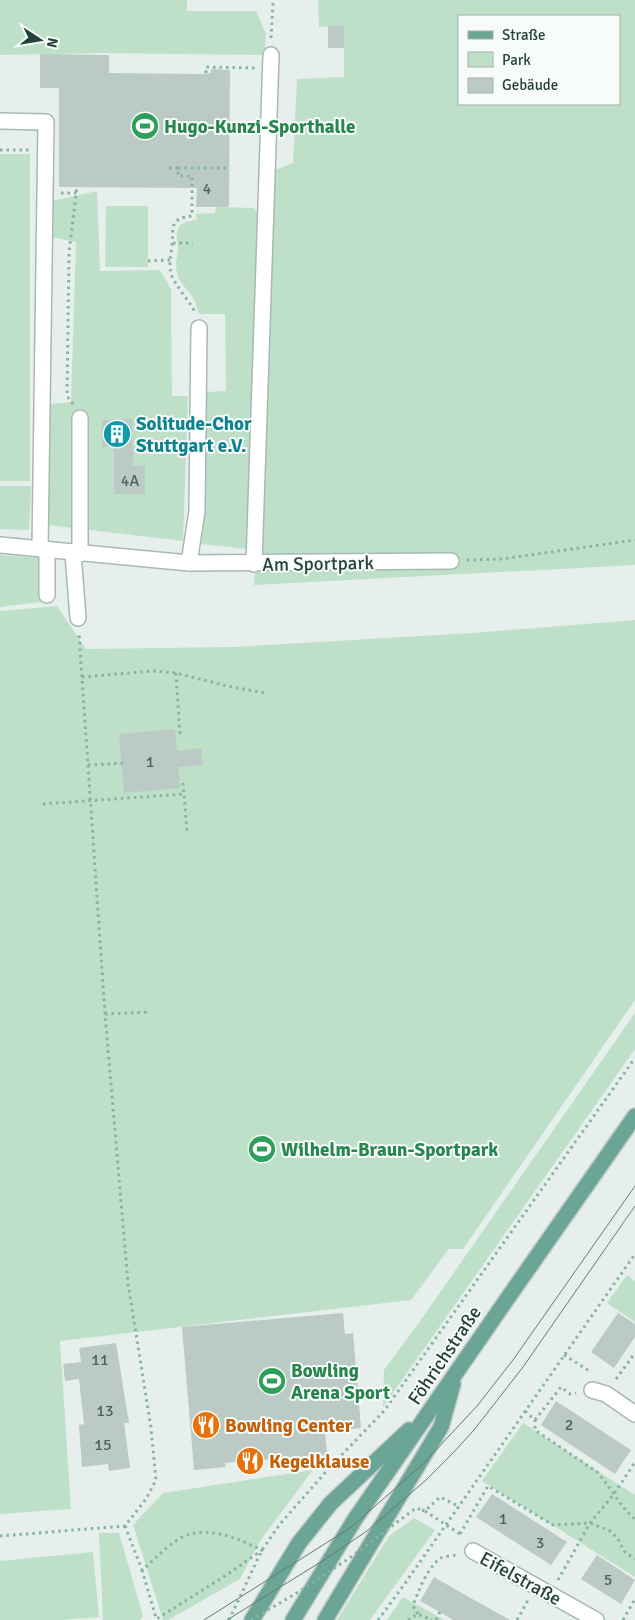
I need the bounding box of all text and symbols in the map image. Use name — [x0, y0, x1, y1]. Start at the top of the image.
north arrow — [15, 15, 65, 65]
legend — [458, 15, 620, 105]
text: Straße — [502, 26, 546, 44]
text: N — [43, 36, 62, 49]
text: Park — [502, 51, 531, 69]
text: Gebäude — [502, 76, 558, 94]
sports icon: Hugo-Kunzi-Sporthalle — [130, 111, 160, 141]
place label: Hugo-Kunzi-Sporthalle — [164, 115, 356, 139]
house number: 4 — [203, 179, 212, 199]
place label: Solitude-Chor Stuttgart e.V. — [136, 412, 252, 458]
building icon: Solitude-Chor Stuttgart e.V. — [102, 419, 132, 449]
house number: 4A — [121, 471, 139, 491]
street label: Am Sportpark — [262, 551, 375, 577]
house number: 1 — [146, 752, 154, 772]
sports icon: Wilhelm-Braun-Sportpark — [247, 1134, 277, 1164]
place label: Wilhelm-Braun-Sportpark — [281, 1138, 498, 1162]
street label: Föhrichstraße — [403, 1301, 487, 1410]
house number: 11 — [91, 1350, 109, 1370]
place label: Bowling Arena Sport — [291, 1359, 390, 1405]
sports icon: Bowling Arena Sport — [257, 1366, 287, 1396]
house number: 13 — [96, 1401, 114, 1421]
restaurant icon: Bowling Center — [191, 1410, 221, 1440]
place label: Bowling Center — [225, 1414, 353, 1438]
house number: 2 — [565, 1415, 573, 1435]
house number: 15 — [94, 1435, 112, 1455]
restaurant icon: Kegelklause — [235, 1446, 265, 1476]
place label: Kegelklause — [269, 1450, 369, 1474]
house number: 1 — [499, 1509, 507, 1529]
house number: 3 — [536, 1533, 544, 1553]
street label: Eifelstraße — [475, 1547, 566, 1611]
house number: 5 — [604, 1570, 612, 1590]

